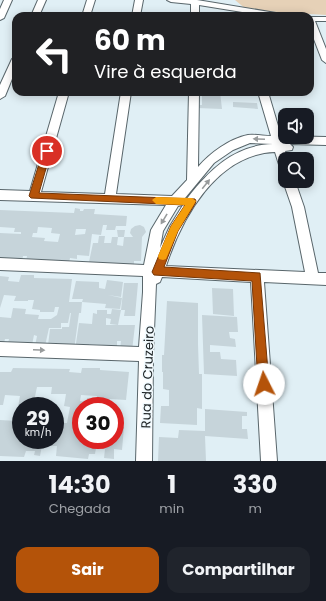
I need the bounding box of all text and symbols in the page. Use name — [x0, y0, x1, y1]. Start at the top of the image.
text: 60 m — [94, 21, 166, 60]
icon: left — [28, 28, 80, 80]
text: Vire à esquerda — [94, 59, 237, 84]
map controls — [278, 108, 314, 188]
button: sound — [278, 108, 314, 144]
pin — [30, 134, 64, 168]
one-way arrow — [253, 136, 265, 143]
icon: arrive — [36, 140, 58, 162]
button: search — [278, 152, 314, 188]
one-way arrow — [202, 179, 211, 189]
one-way arrow — [160, 213, 167, 225]
street label: Rua do Cruzeiro — [136, 325, 159, 429]
one-way arrow — [33, 347, 45, 354]
position arrow — [243, 363, 285, 405]
speed limit sign: 30 — [72, 397, 124, 449]
text: 29 — [26, 404, 50, 432]
text: km/h — [25, 425, 51, 440]
text: 14:30 — [49, 468, 111, 501]
text: 1 — [167, 468, 176, 501]
text: 330 — [233, 468, 277, 501]
text: Chegada — [49, 499, 110, 518]
text: min — [159, 499, 184, 518]
text: m — [248, 499, 262, 518]
button: Sair — [16, 547, 159, 593]
button: Compartilhar — [167, 547, 310, 593]

